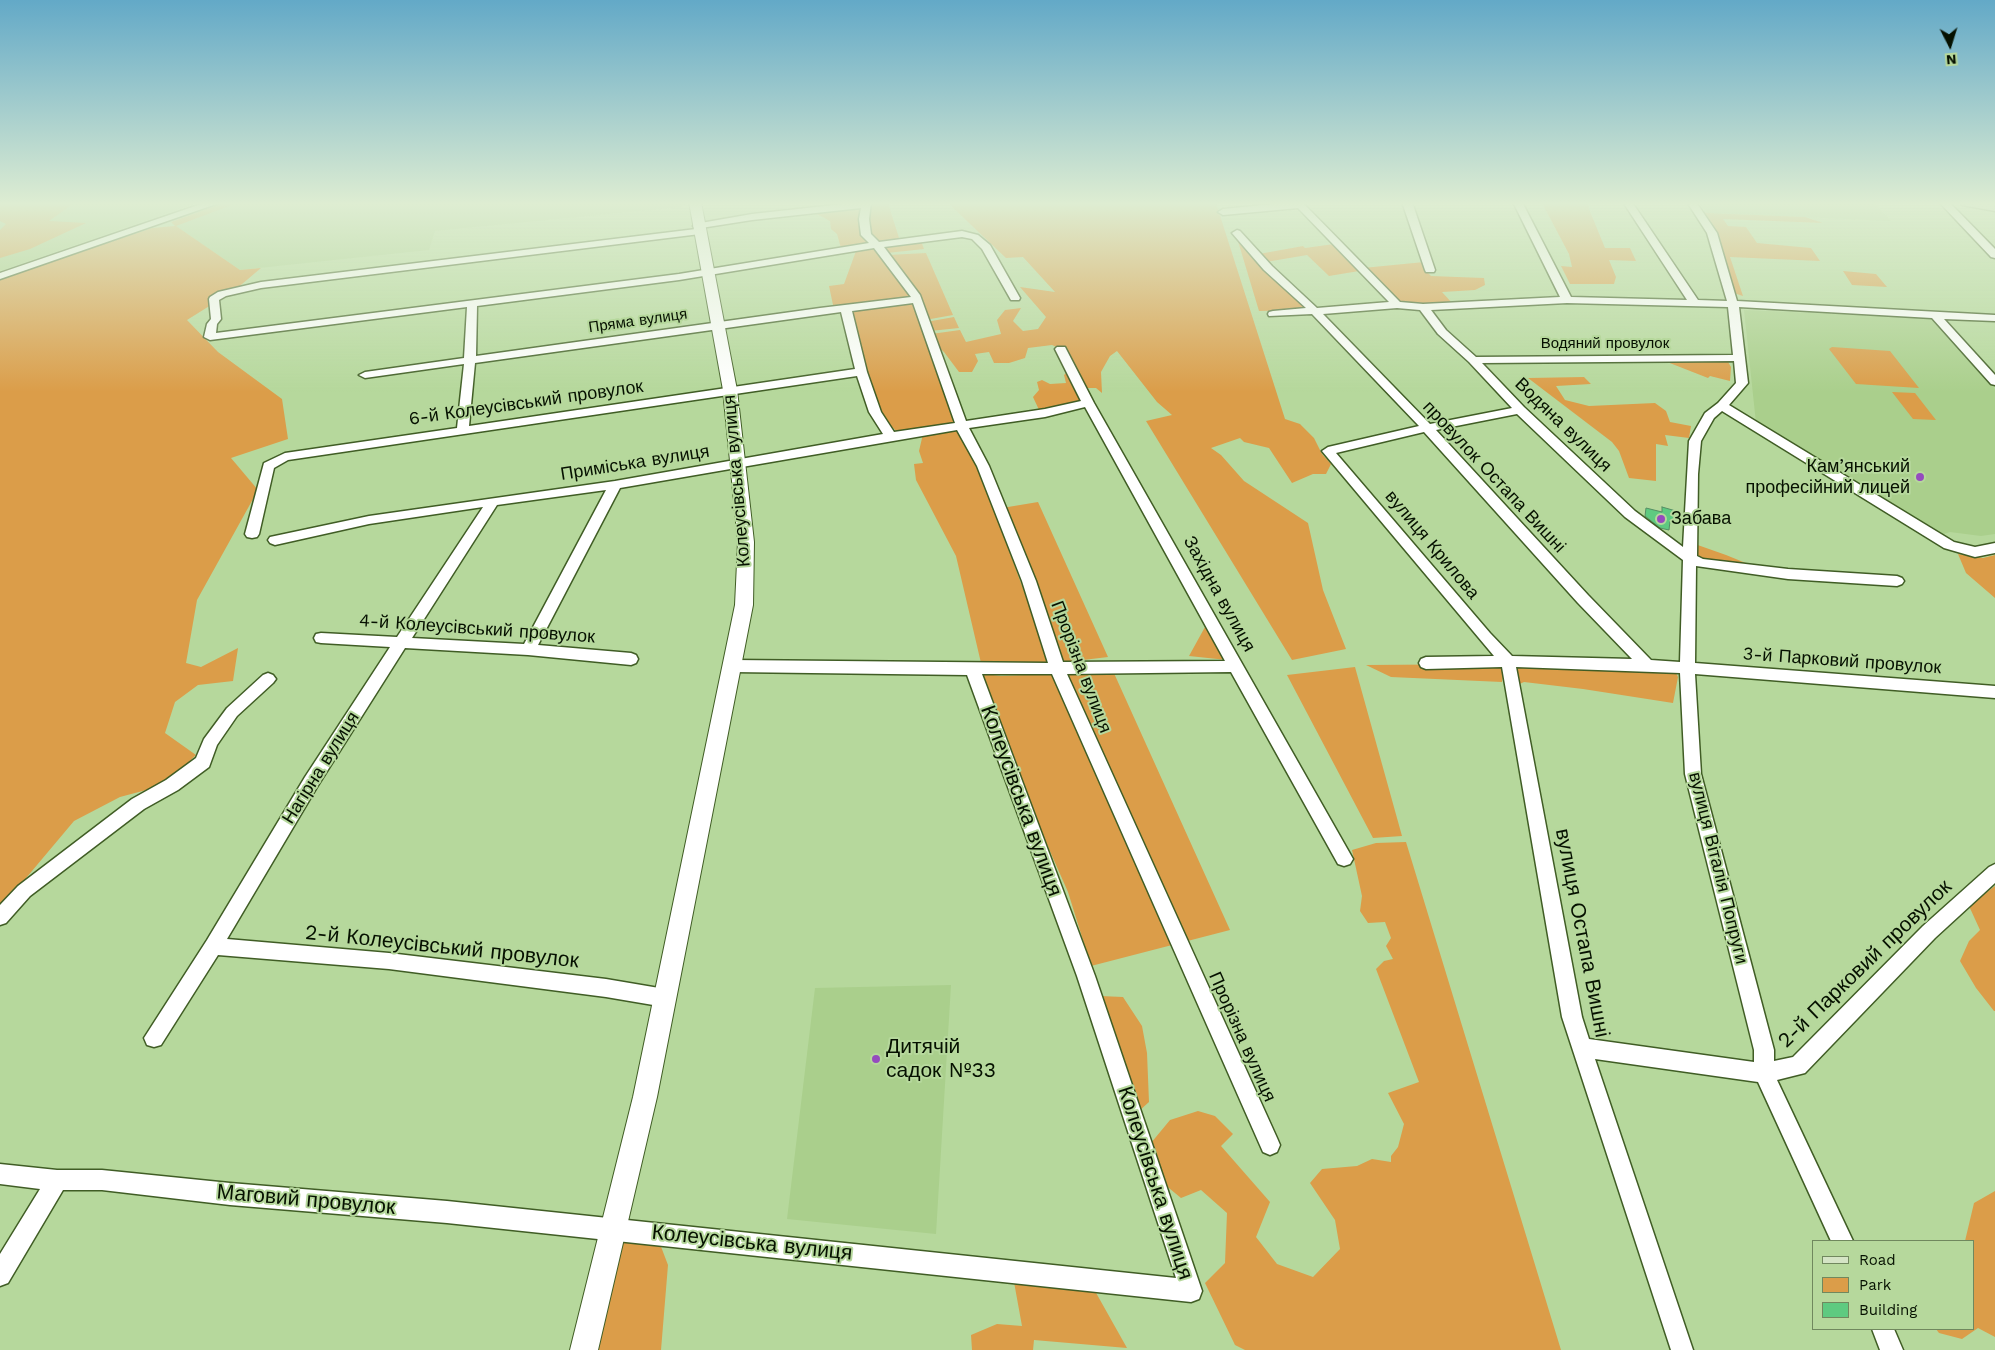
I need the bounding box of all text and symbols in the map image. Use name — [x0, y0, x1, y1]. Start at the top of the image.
north arrow — [1925, 20, 1975, 70]
text: N — [1945, 52, 1957, 68]
street label: Пряма вулиця — [587, 305, 689, 337]
street label: Водяний провулок — [1541, 335, 1669, 353]
street label: Водяна вулиця — [1510, 373, 1616, 477]
street label: 6-й Колеусівський провулок — [407, 376, 645, 430]
street label: Колеусівська вулиця — [719, 394, 755, 568]
street label: провулок Остапа Вишні — [1418, 397, 1570, 557]
street label: Приміська вулиця — [559, 441, 711, 485]
place label: Кам’янський професійний лицей — [1745, 456, 1910, 498]
marker: Кам’янський професійний лицей — [1914, 471, 1926, 483]
street label: вулиця Крилова — [1380, 486, 1484, 604]
place label: Забава — [1671, 508, 1731, 530]
marker: Забава — [1655, 513, 1667, 525]
street label: Західна вулиця — [1178, 532, 1260, 656]
street label: Прорізна вулиця — [1046, 598, 1116, 736]
street label: 4-й Колеусівський провулок — [358, 610, 596, 648]
street label: 3-й Парковий провулок — [1742, 643, 1942, 679]
street label: Колеусівська вулиця — [975, 702, 1067, 900]
street label: Нагірна вулиця — [278, 708, 364, 828]
street label: вулиця Віталія Попруги — [1684, 770, 1752, 966]
street label: вулиця Остапа Вишні — [1549, 826, 1615, 1040]
street label: 2-й Парковий провулок — [1773, 875, 1957, 1053]
street label: 2-й Колеусівський провулок — [304, 920, 580, 974]
street label: Прорізна вулиця — [1204, 969, 1280, 1105]
place label: Дитячій садок №33 — [886, 1034, 996, 1084]
marker: Дитячій садок №33 — [870, 1053, 882, 1065]
street label: Колеусівська вулиця — [1112, 1083, 1198, 1283]
street label: Маговий провулок — [216, 1180, 396, 1220]
street label: Колеусівська вулиця — [650, 1220, 854, 1266]
legend — [1812, 1240, 1975, 1330]
text: Road — [1859, 1251, 1896, 1269]
text: Park — [1859, 1276, 1891, 1294]
text: Building — [1859, 1301, 1917, 1319]

